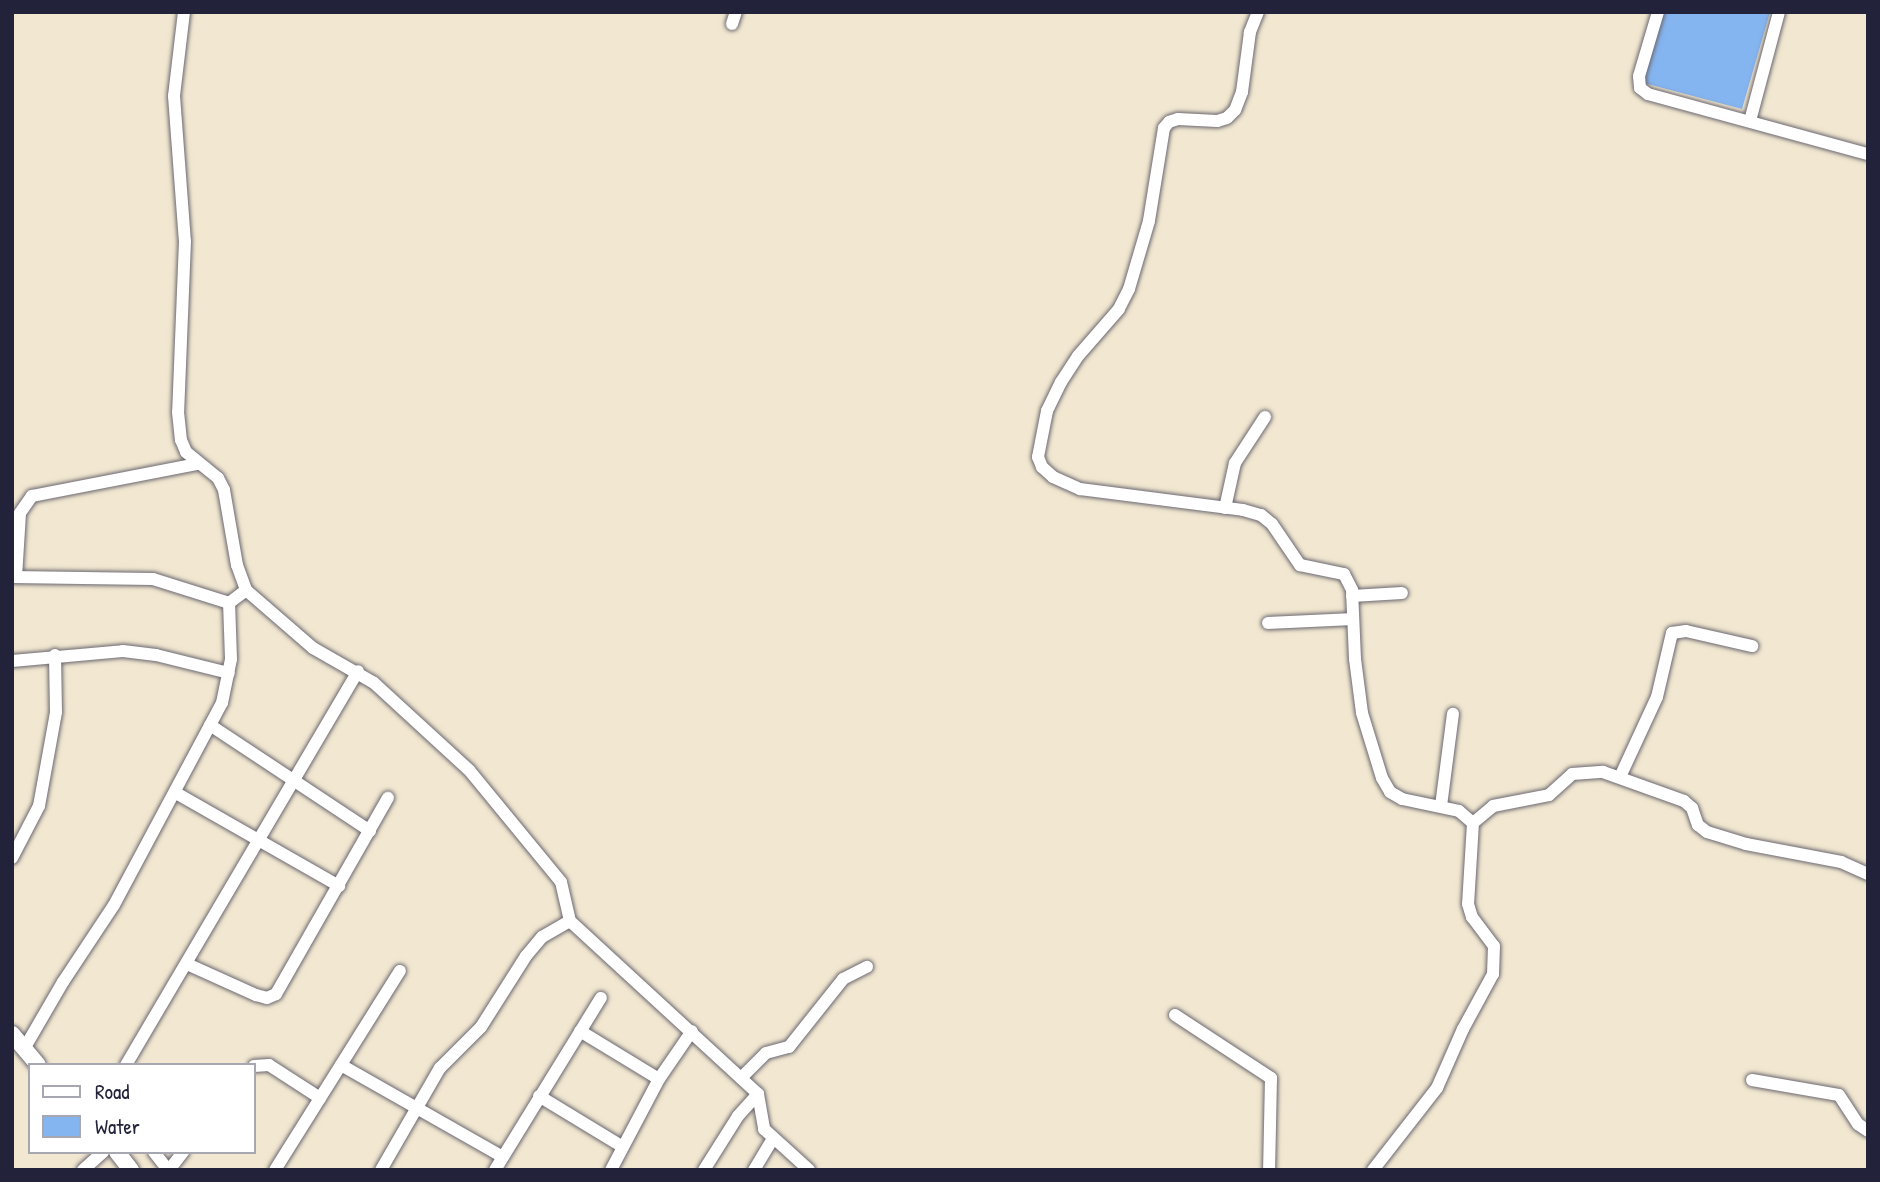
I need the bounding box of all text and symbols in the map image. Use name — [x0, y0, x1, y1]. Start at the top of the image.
legend — [28, 1063, 256, 1154]
text: Road — [95, 1077, 129, 1106]
text: Water — [95, 1112, 140, 1141]

